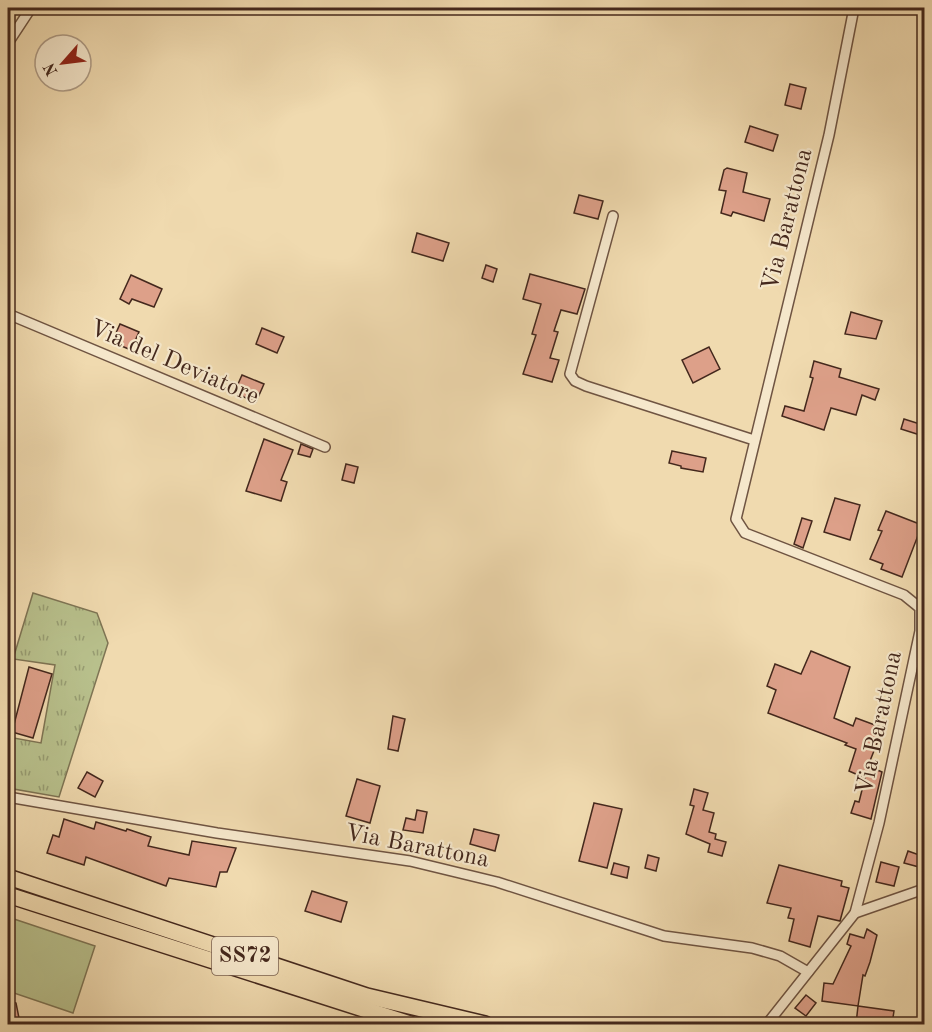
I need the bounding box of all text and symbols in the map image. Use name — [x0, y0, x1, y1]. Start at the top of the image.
north arrow — [33, 33, 93, 93]
text: N — [41, 59, 61, 78]
street label: Via Barattona — [759, 146, 817, 294]
street label: Via del Deviatore — [86, 317, 262, 409]
street label: Via Barattona — [853, 649, 907, 797]
street label: Via Barattona — [343, 821, 491, 873]
road number: SS72 — [212, 937, 278, 975]

